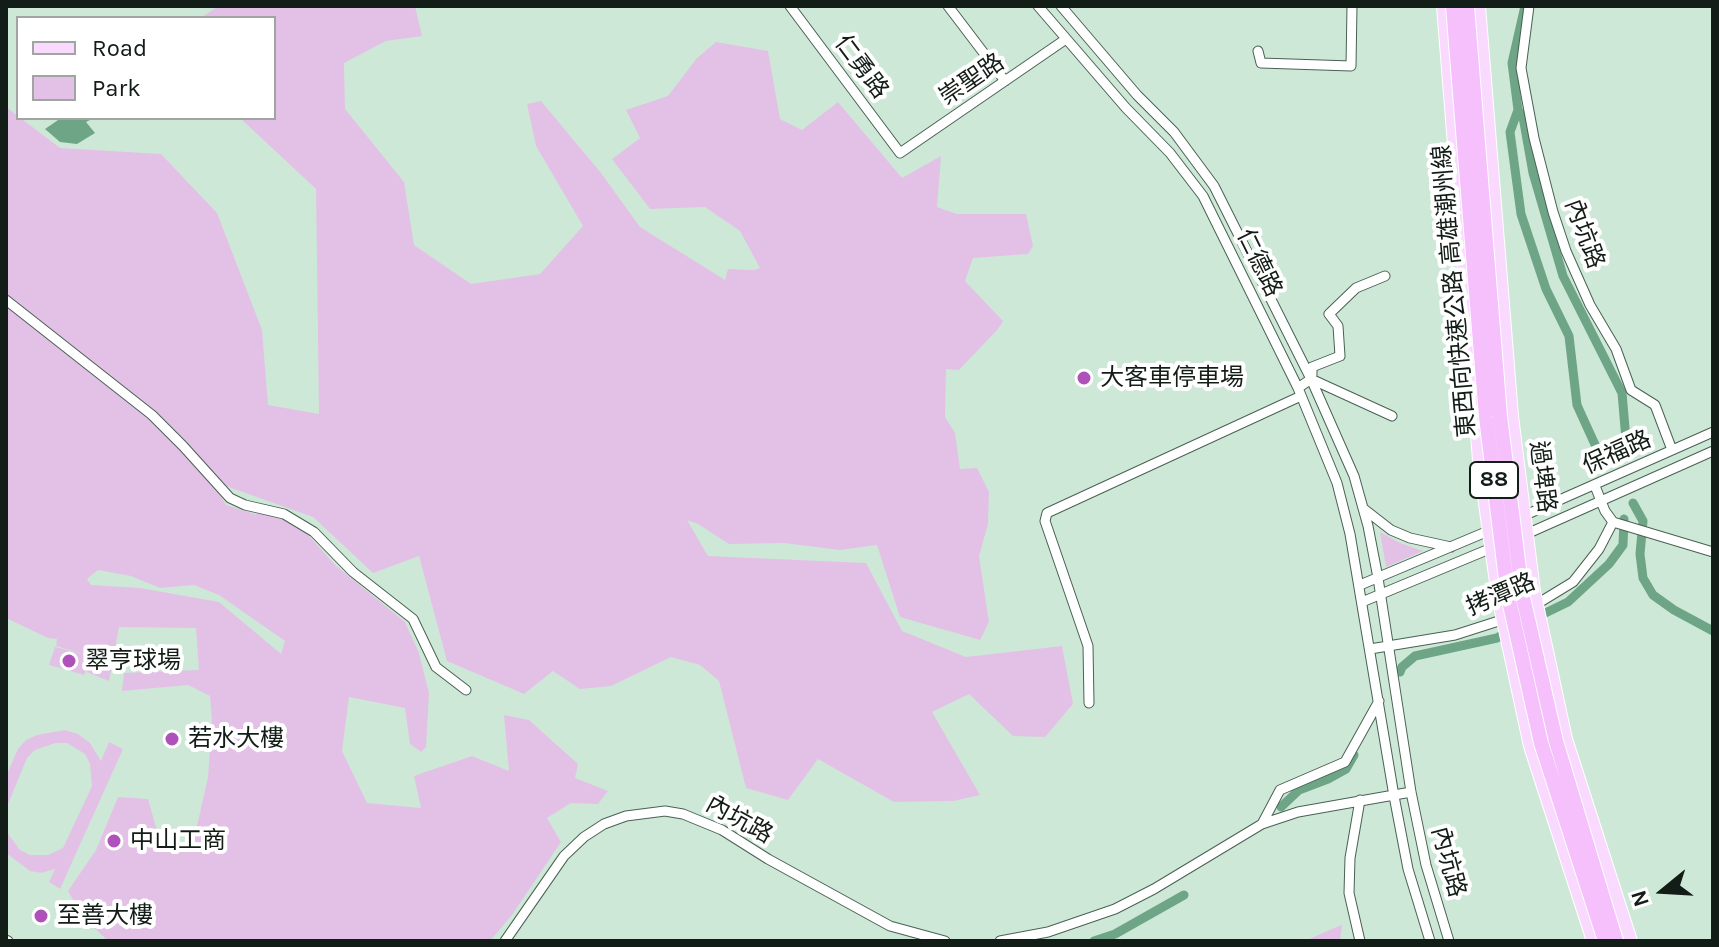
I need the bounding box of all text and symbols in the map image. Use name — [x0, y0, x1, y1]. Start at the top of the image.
legend — [16, 16, 276, 120]
street label: 仁勇路 — [828, 30, 894, 104]
text: Road — [92, 34, 147, 62]
street label: 崇聖路 — [934, 48, 1010, 112]
text: Park — [92, 74, 141, 102]
street label: 東西向快速公路 高雄潮州線 — [1428, 143, 1482, 439]
street label: 內坑路 — [1558, 195, 1610, 273]
street label: 仁德路 — [1230, 224, 1288, 302]
place label: 大客車停車場 — [1100, 364, 1244, 392]
marker: 大客車停車場 — [1075, 369, 1093, 387]
street label: 保福路 — [1578, 425, 1656, 481]
street label: 過埤路 — [1523, 440, 1561, 514]
road number: 88 — [1470, 462, 1518, 498]
street label: 拷潭路 — [1462, 568, 1540, 622]
place label: 翠亨球場 — [85, 647, 181, 675]
marker: 翠亨球場 — [60, 652, 78, 670]
place label: 若水大樓 — [188, 725, 284, 753]
marker: 若水大樓 — [163, 730, 181, 748]
street label: 內坑路 — [701, 790, 777, 850]
street label: 內坑路 — [1425, 823, 1471, 901]
place label: 中山工商 — [130, 827, 226, 855]
marker: 中山工商 — [105, 832, 123, 850]
north arrow — [1623, 851, 1703, 931]
text: N — [1625, 887, 1655, 910]
place label: 至善大樓 — [57, 902, 153, 930]
marker: 至善大樓 — [32, 907, 50, 925]

